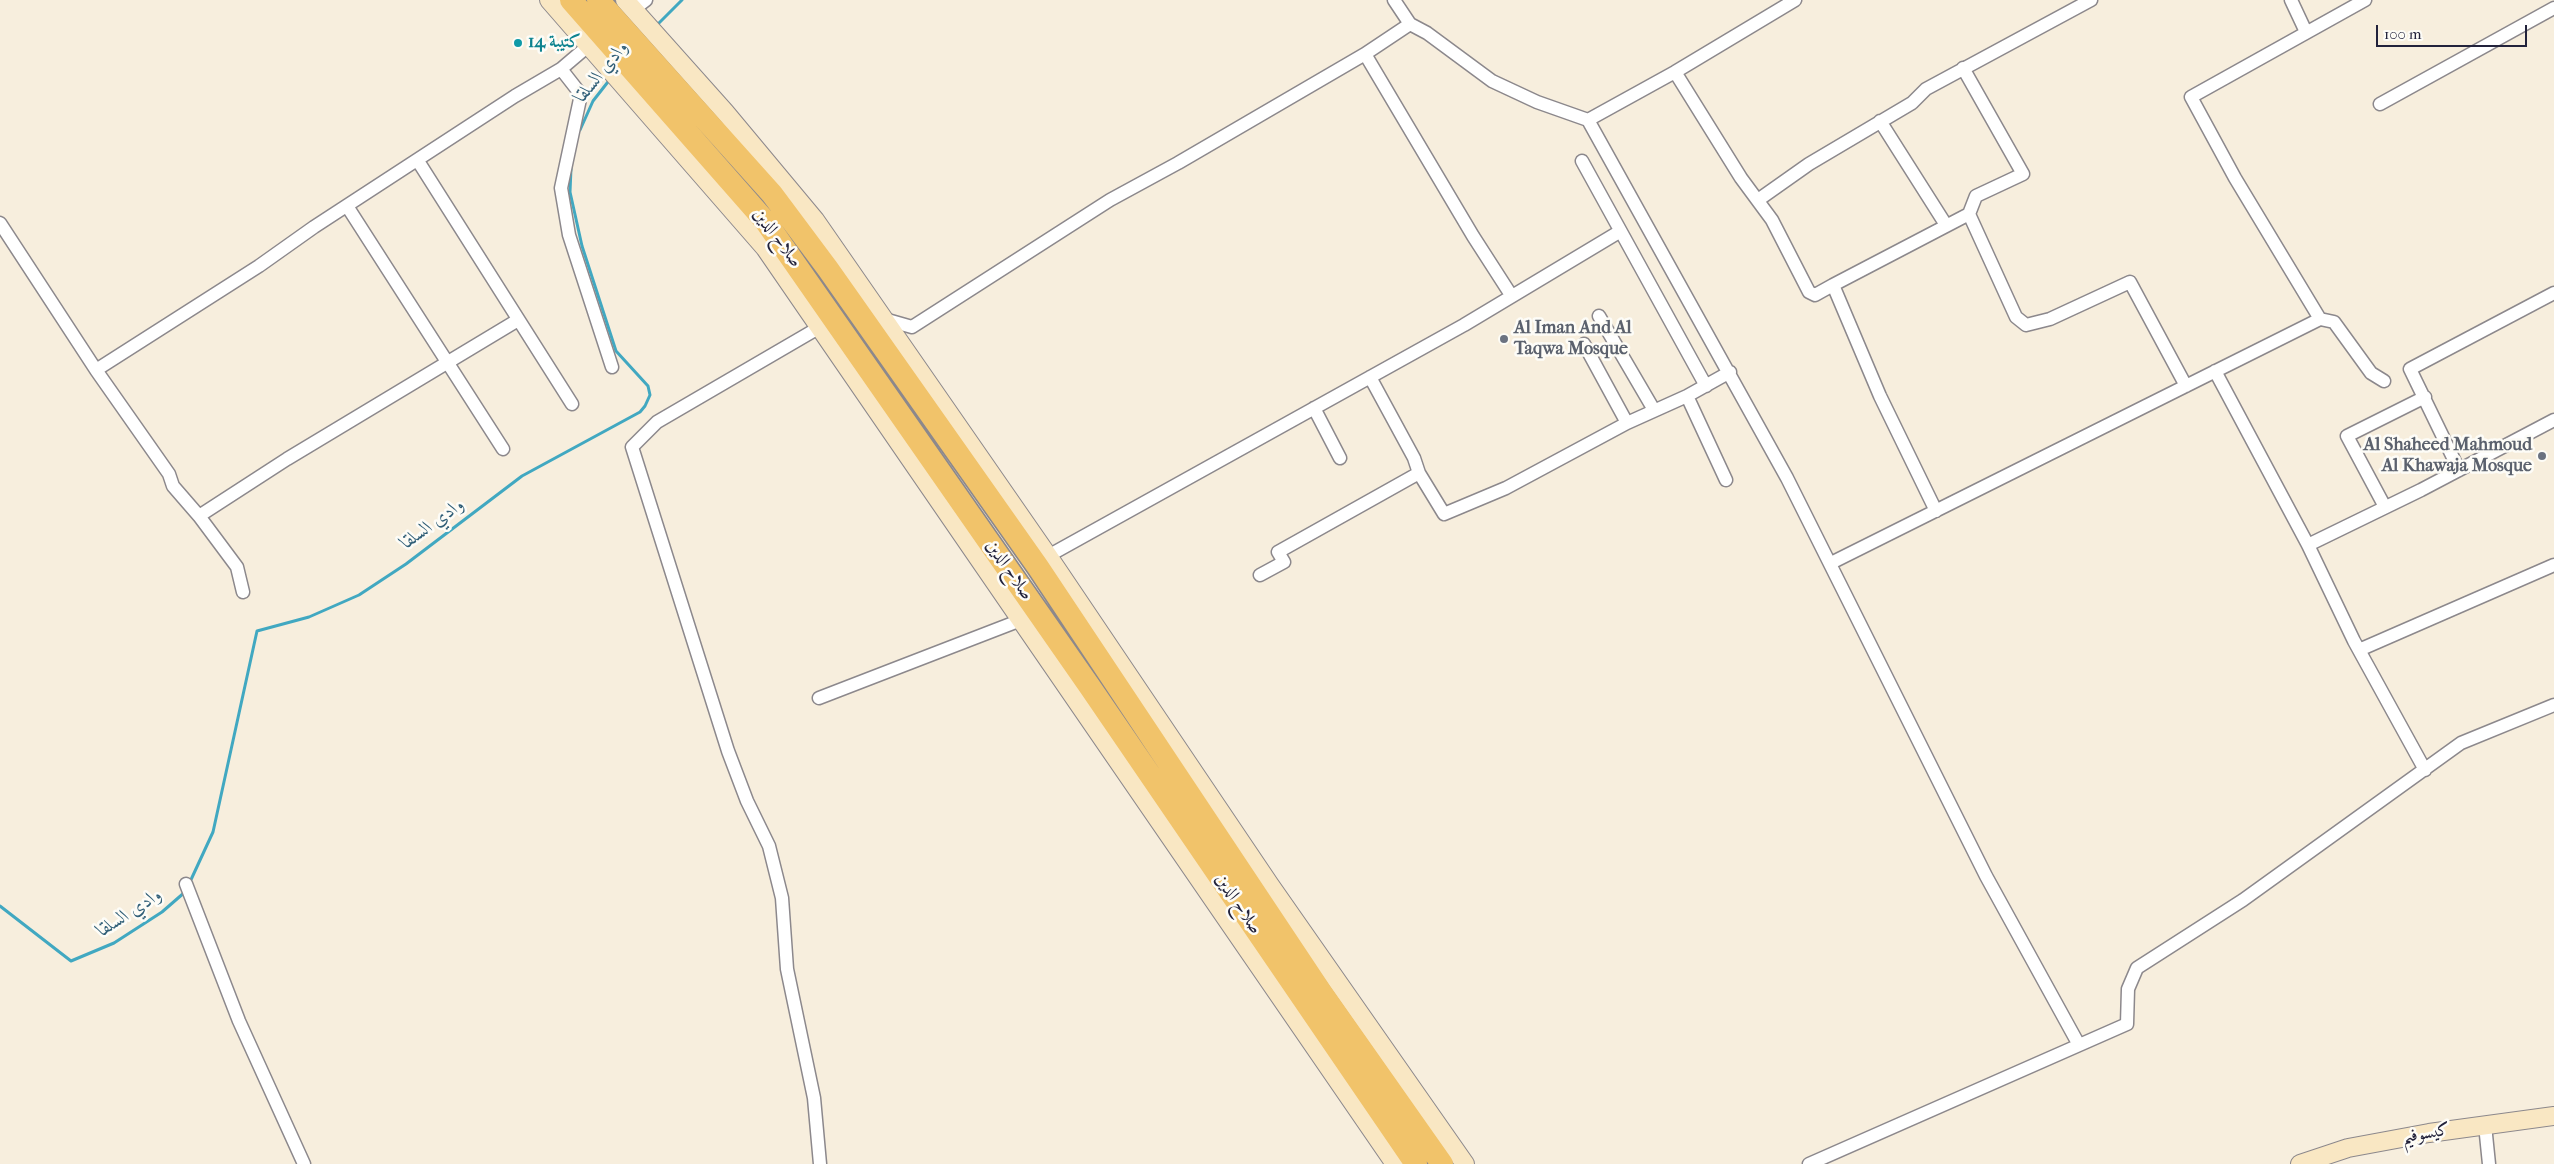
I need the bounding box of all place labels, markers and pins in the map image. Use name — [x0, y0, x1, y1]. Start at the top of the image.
place label: كتيبة 14 — [528, 32, 581, 54]
marker: كتيبة 14 — [512, 37, 524, 49]
place label: Al Iman And Al Taqwa Mosque — [1514, 318, 1631, 360]
marker: Al Iman And Al Taqwa Mosque — [1498, 333, 1510, 345]
place label: Al Shaheed Mahmoud Al Khawaja Mosque — [2364, 435, 2532, 478]
marker: Al Shaheed Mahmoud Al Khawaja Mosque — [2536, 450, 2548, 462]

